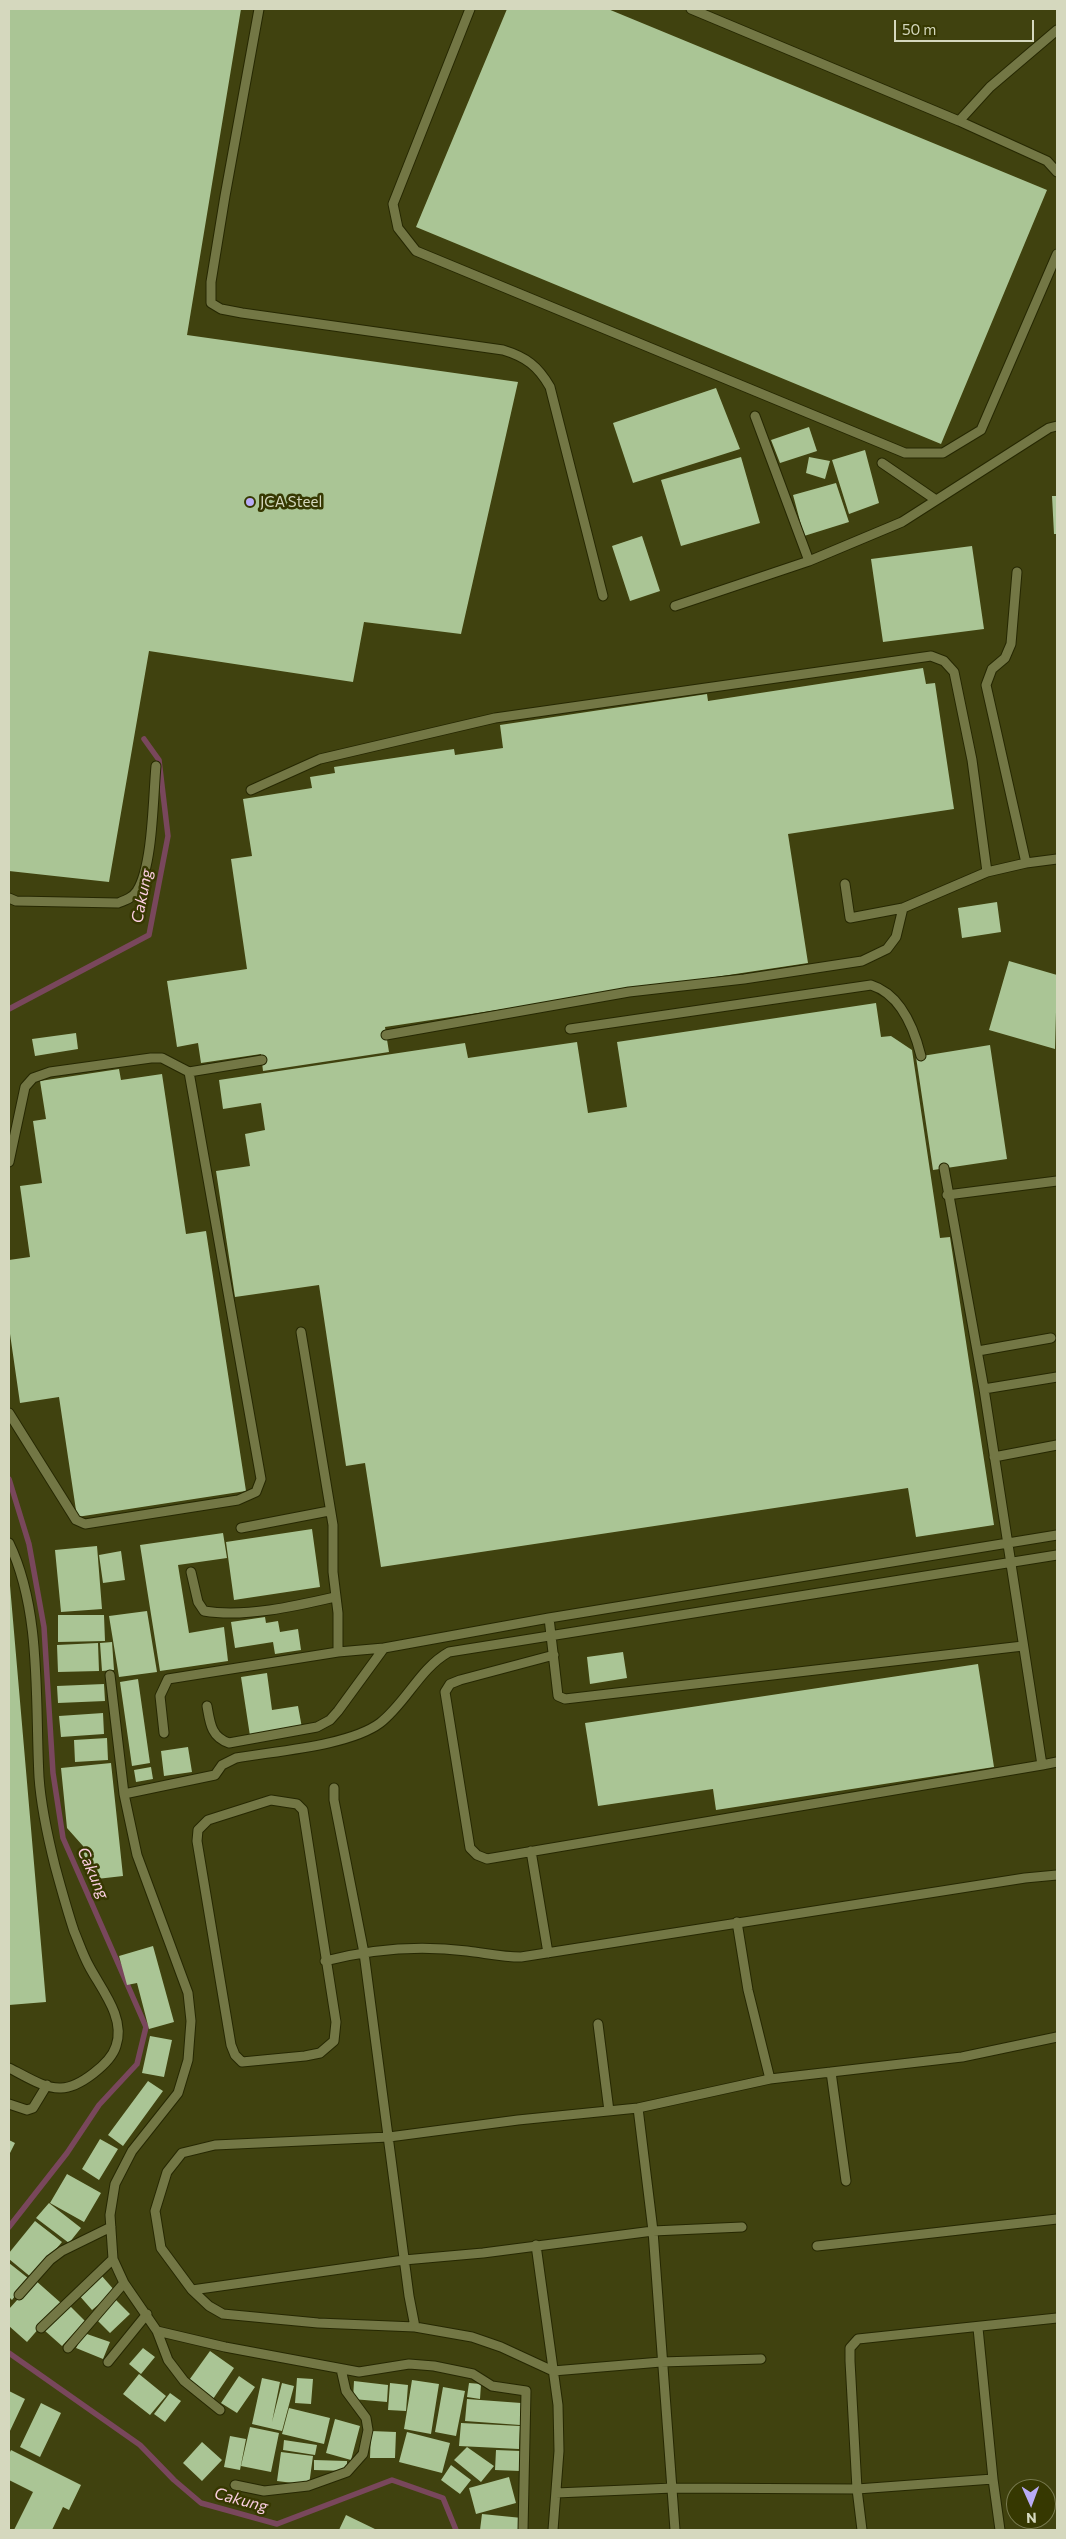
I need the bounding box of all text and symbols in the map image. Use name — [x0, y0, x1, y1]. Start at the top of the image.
scale bar — [896, 10, 1036, 42]
text: 50 m — [902, 20, 936, 38]
place label: JCA Steel — [260, 493, 322, 511]
marker: JCA Steel — [244, 496, 256, 508]
water label: Cakung — [127, 867, 157, 925]
water label: Cakung — [73, 1844, 113, 1902]
north arrow — [1006, 2479, 1056, 2529]
water label: Cakung — [212, 2484, 270, 2516]
text: N — [1026, 2510, 1037, 2527]

